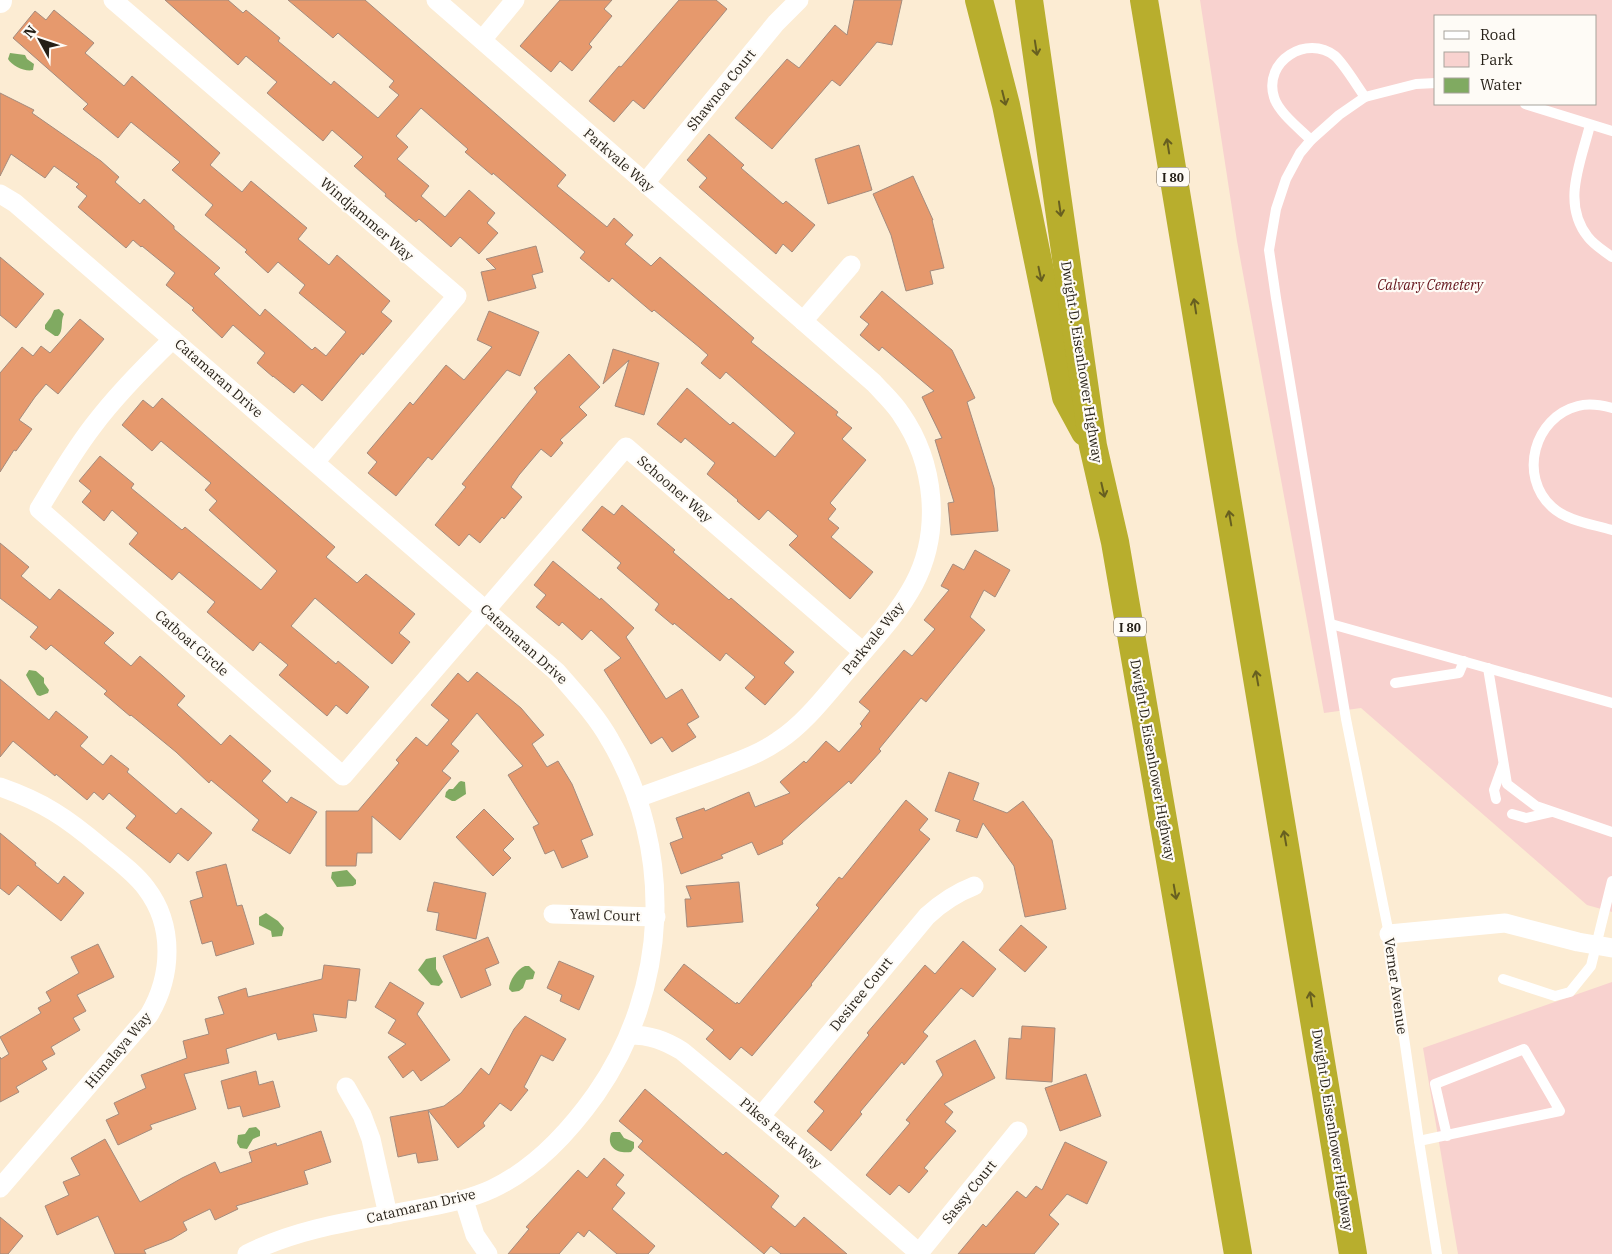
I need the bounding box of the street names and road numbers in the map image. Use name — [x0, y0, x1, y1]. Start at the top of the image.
street label: Shawnoa Court — [683, 45, 760, 135]
street label: Parkvale Way — [580, 124, 659, 196]
road number: I 80 — [1157, 168, 1189, 186]
street label: Windjammer Way — [316, 173, 418, 265]
street label: Dwight D. Eisenhower Highway — [1057, 260, 1107, 465]
street label: Catamaran Drive — [171, 335, 267, 421]
street label: Schooner Way — [634, 451, 717, 527]
street label: Parkvale Way — [838, 598, 908, 678]
street label: Catamaran Drive — [477, 600, 571, 688]
street label: Catboat Circle — [151, 606, 233, 680]
road number: I 80 — [1114, 618, 1146, 636]
street label: Dwight D. Eisenhower Highway — [1126, 658, 1180, 863]
street label: Yawl Court — [569, 905, 641, 925]
street label: Verner Avenue — [1380, 937, 1412, 1035]
street label: Desiree Court — [826, 953, 896, 1035]
street label: Himalaya Way — [81, 1008, 155, 1092]
street label: Dwight D. Eisenhower Highway — [1308, 1028, 1358, 1233]
street label: Pikes Peak Way — [736, 1093, 826, 1173]
street label: Sassy Court — [938, 1156, 1000, 1228]
street label: Catamaran Drive — [365, 1185, 477, 1227]

